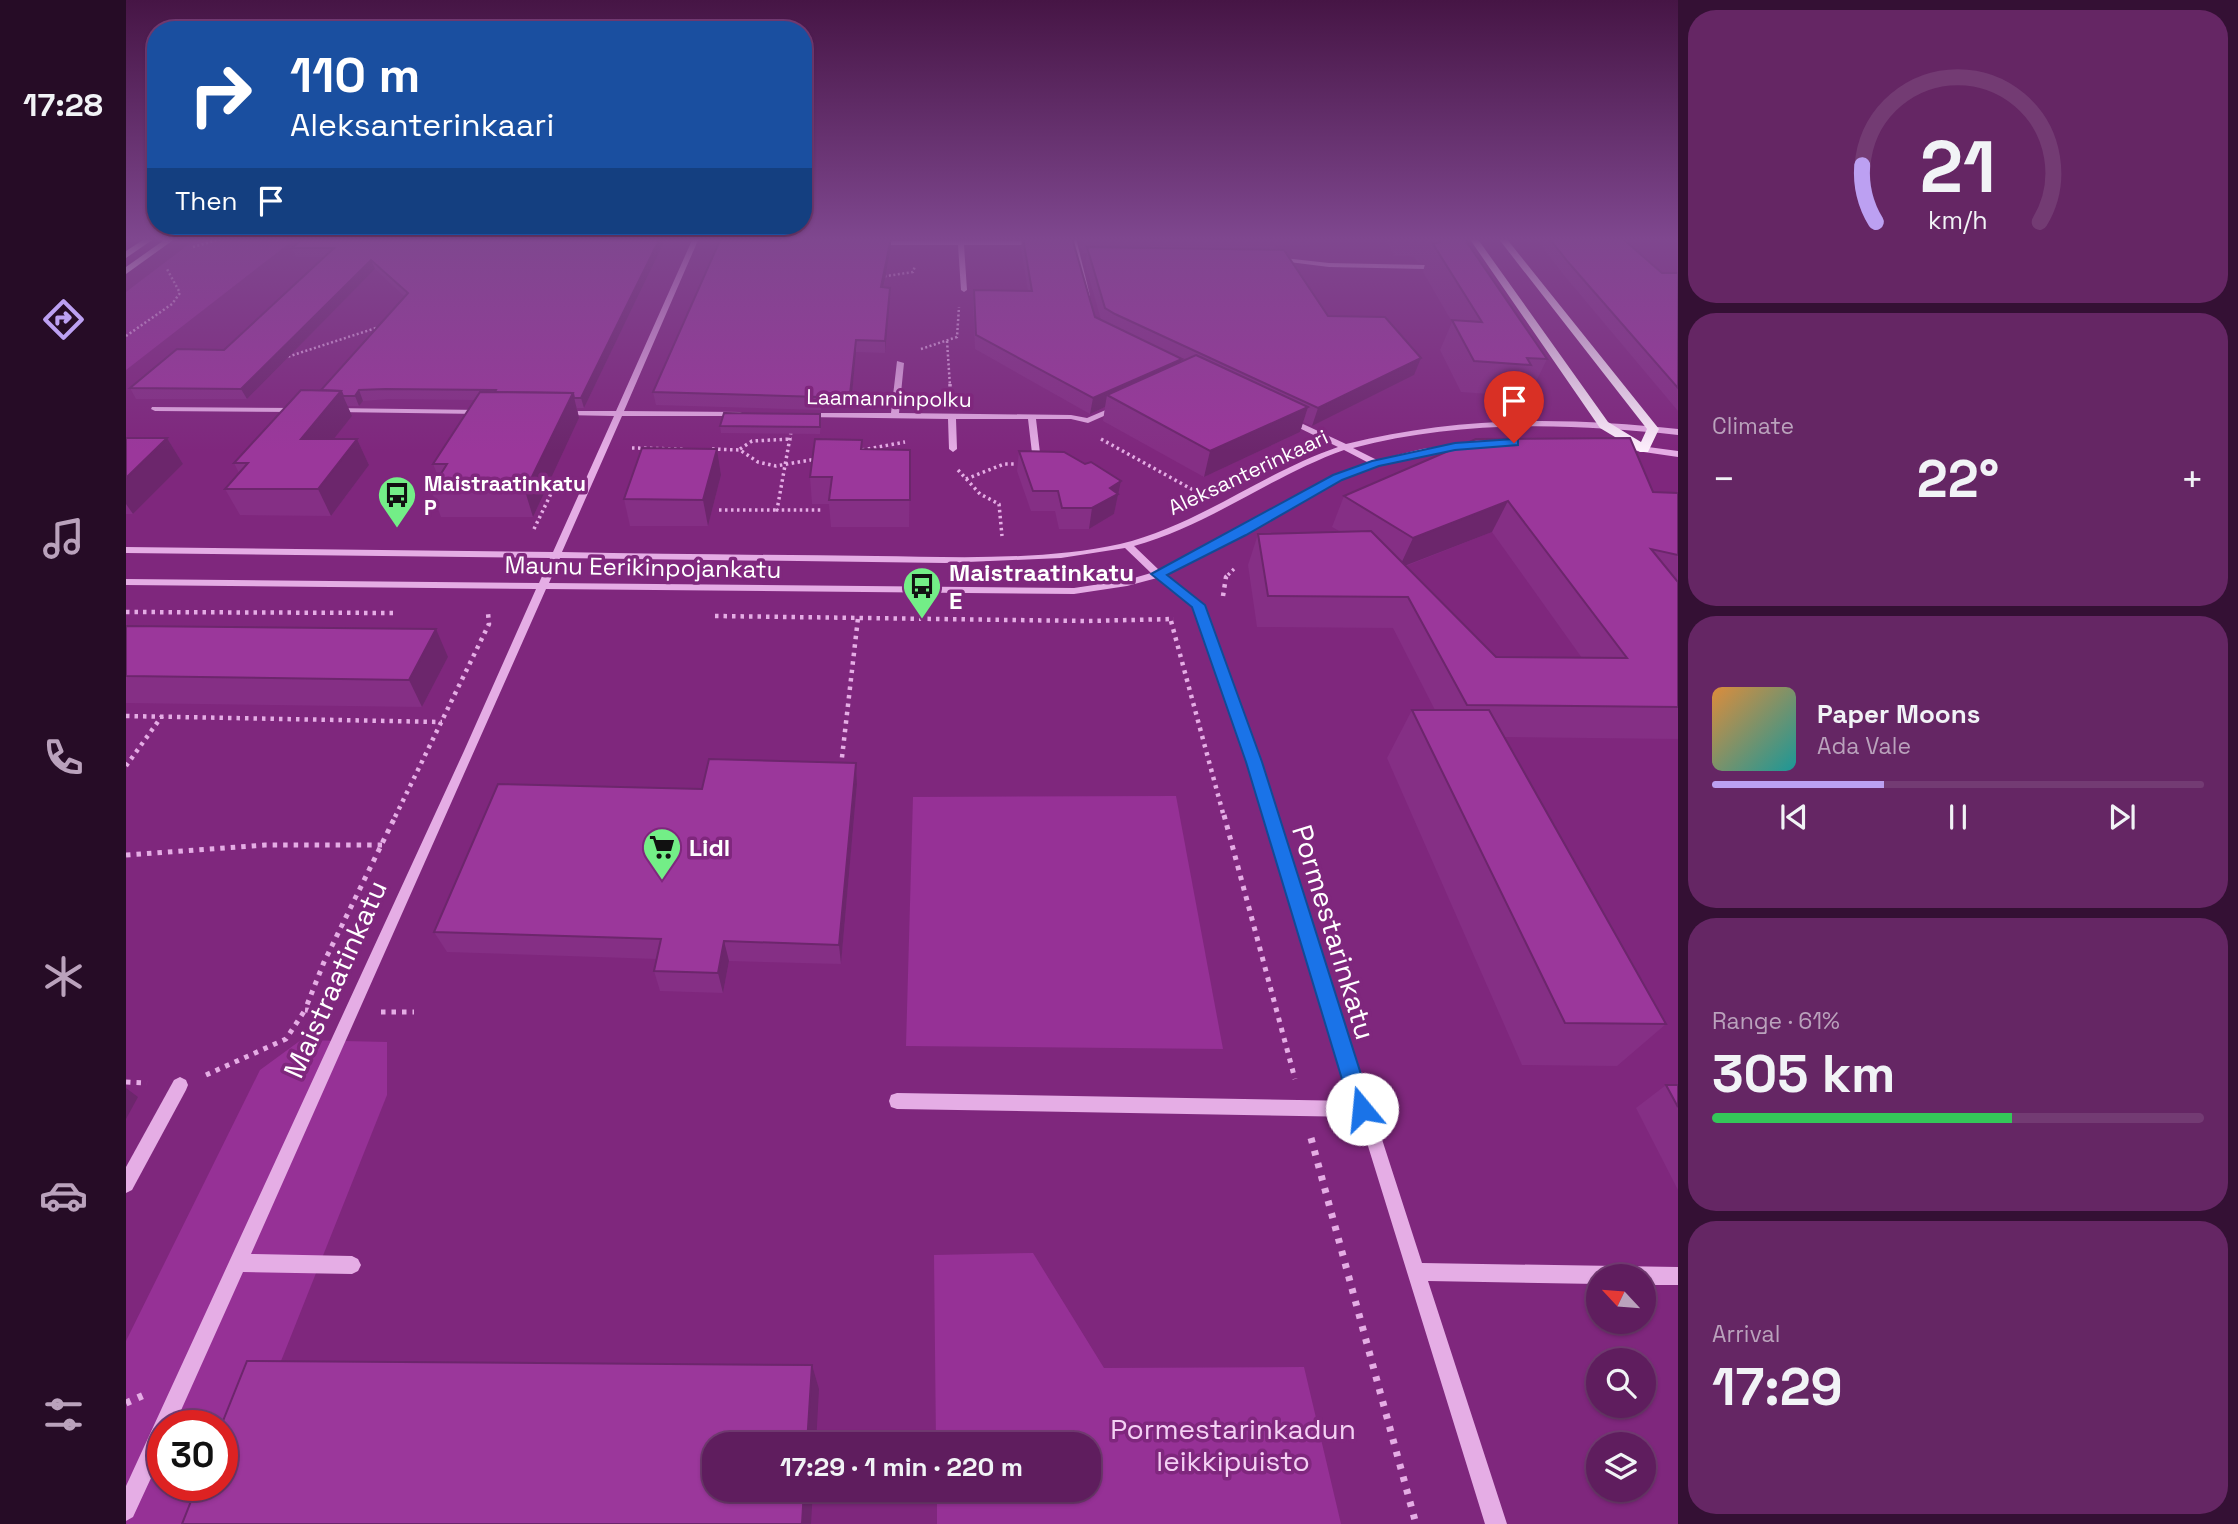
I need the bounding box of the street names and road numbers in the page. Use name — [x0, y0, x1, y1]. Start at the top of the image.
street label: Laamanninpolku — [806, 383, 972, 413]
street label: Aleksanterinkaari — [1164, 423, 1332, 521]
street label: Maunu Eerikinpojankatu — [504, 549, 782, 585]
street label: Pormestarinkatu — [1284, 820, 1384, 1044]
street label: Maistraatinkatu — [275, 874, 395, 1084]

